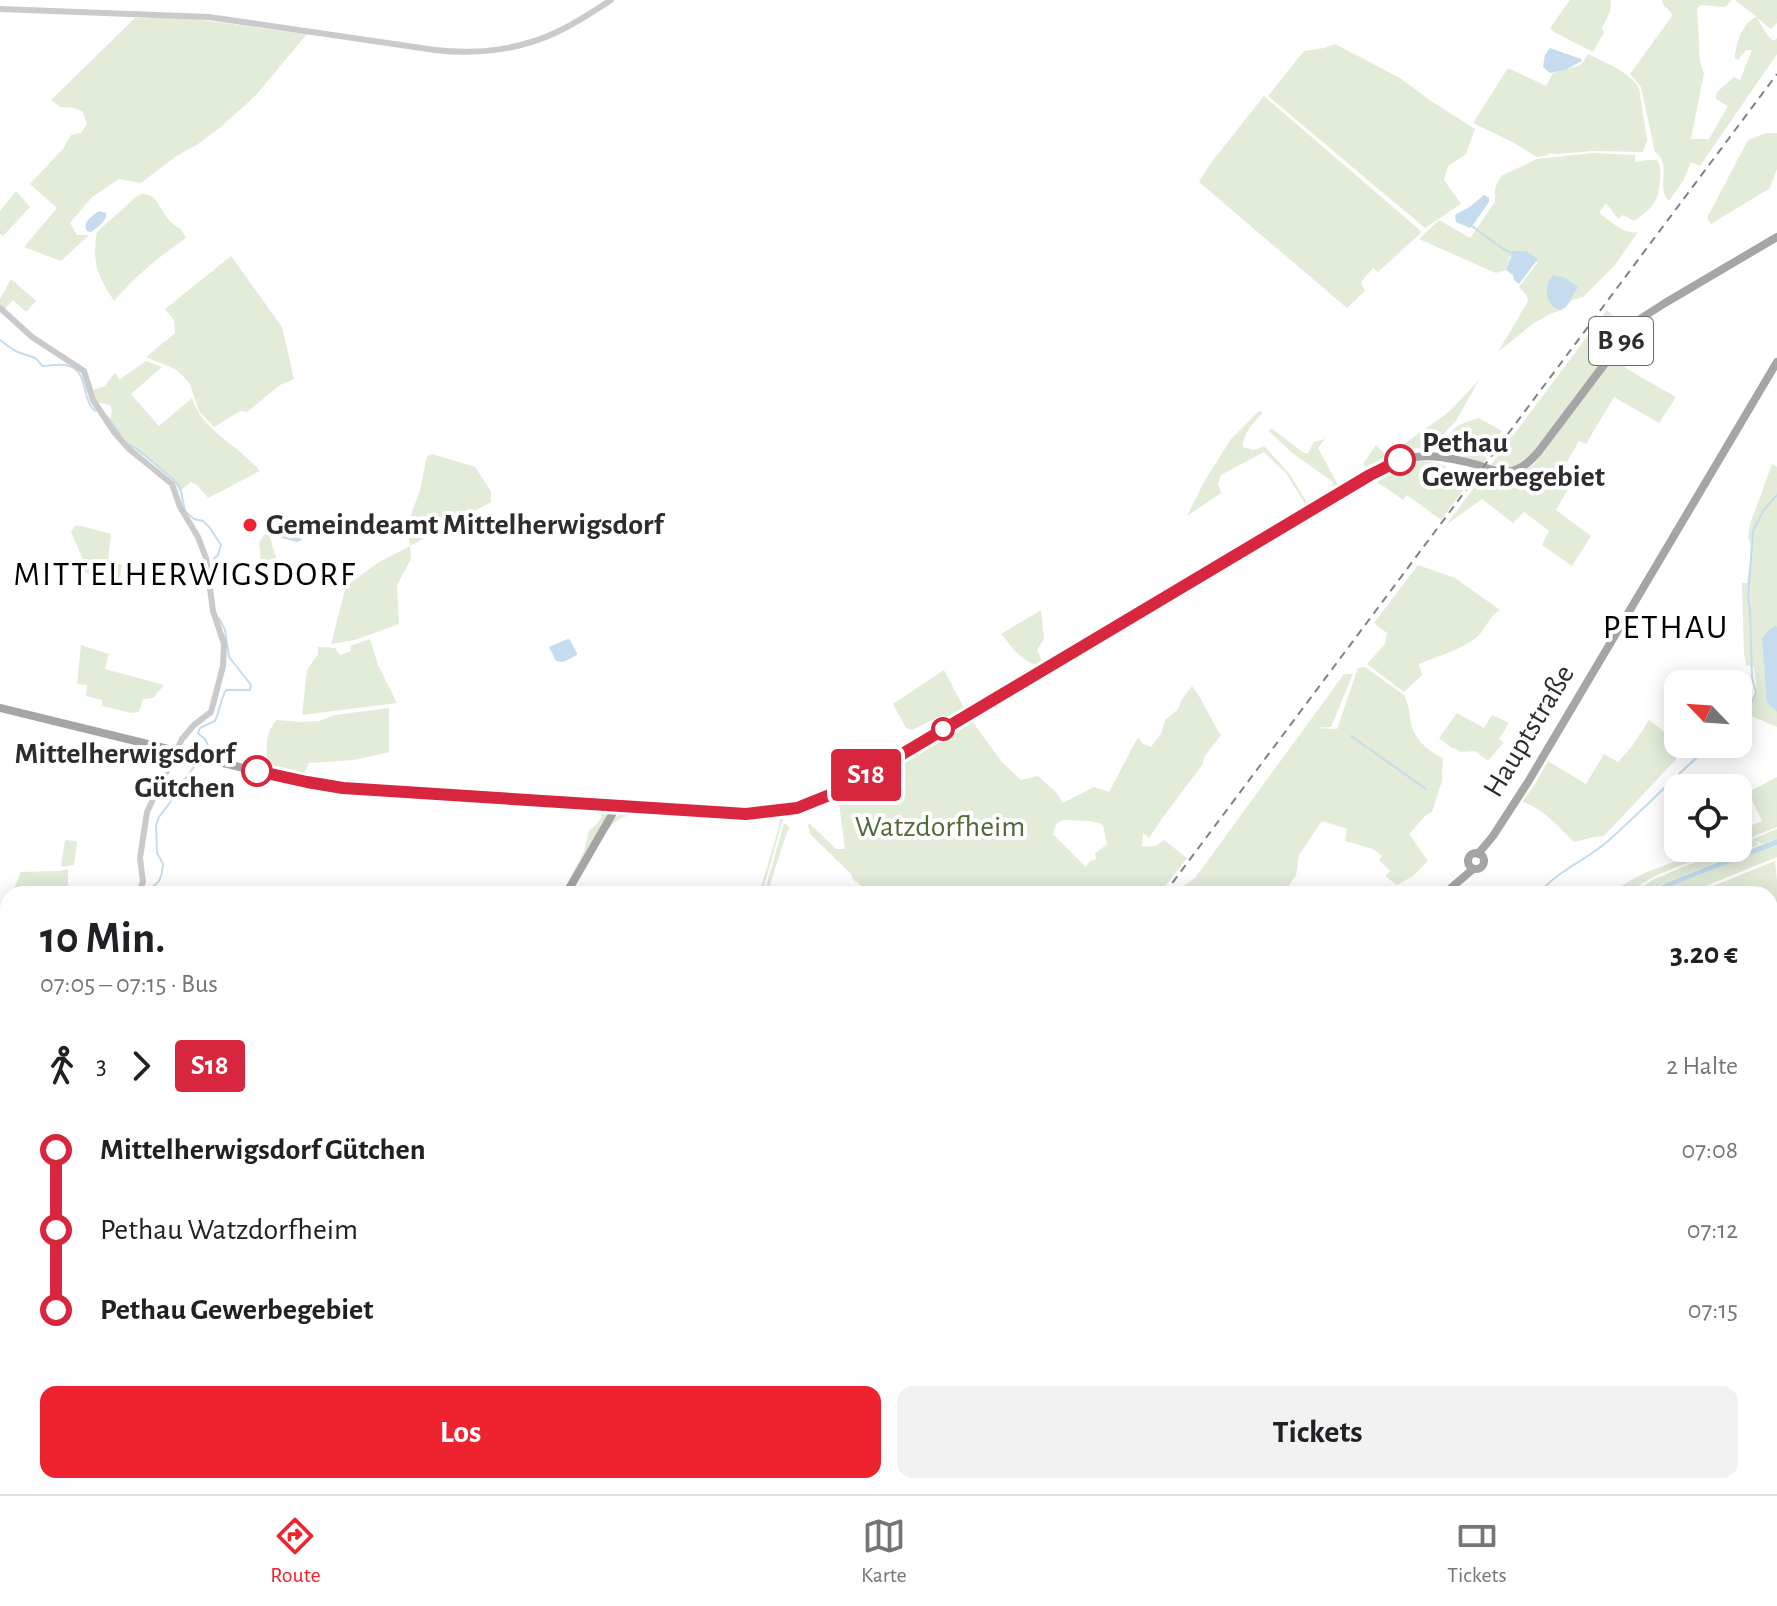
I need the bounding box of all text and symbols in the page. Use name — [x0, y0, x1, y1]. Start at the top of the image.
road number: B 96 — [1589, 317, 1653, 365]
place label: Pethau Gewerbegebiet — [1422, 428, 1605, 492]
marker: Pethau Gewerbegebiet — [1385, 445, 1415, 475]
place label: Gemeindeamt Mittelherwigsdorf — [266, 510, 665, 540]
marker: Gemeindeamt Mittelherwigsdorf — [241, 516, 259, 534]
district label: MITTELHERWIGSDORF — [13, 558, 357, 592]
district label: PETHAU — [1603, 611, 1729, 645]
street label: Hauptstraße — [1478, 660, 1580, 802]
north arrow — [1664, 670, 1752, 758]
map controls — [1664, 670, 1752, 862]
unlabelled marker — [932, 718, 954, 740]
place label: Mittelherwigsdorf Gütchen — [14, 739, 237, 803]
line badge: S18 — [820, 749, 912, 801]
marker: Mittelherwigsdorf Gütchen — [242, 756, 272, 786]
text: S18 — [847, 761, 885, 789]
button: locate — [1664, 774, 1752, 862]
park label: Watzdorfheim — [855, 812, 1025, 842]
text: 10 Min. — [40, 917, 165, 961]
text: 3.20 € — [1670, 939, 1738, 969]
text: 07:05 – 07:15 · Bus — [40, 971, 218, 997]
icon: walk — [40, 1044, 84, 1088]
icon: forward — [119, 1044, 163, 1088]
text: S18 — [191, 1052, 229, 1080]
text: 3 — [96, 1053, 107, 1079]
text: 2 Halte — [1666, 1053, 1738, 1079]
text: Mittelherwigsdorf Gütchen — [100, 1135, 426, 1165]
text: 07:08 — [1681, 1137, 1738, 1163]
text: Pethau Watzdorfheim — [100, 1215, 358, 1245]
text: 07:12 — [1687, 1217, 1738, 1243]
text: Pethau Gewerbegebiet — [100, 1295, 373, 1325]
text: 07:15 — [1688, 1297, 1738, 1323]
button: Los — [40, 1386, 881, 1478]
button: Tickets — [897, 1386, 1738, 1478]
tab: Route — [270, 1514, 321, 1588]
tab: Karte — [861, 1514, 907, 1588]
tab: Tickets — [1447, 1514, 1507, 1588]

